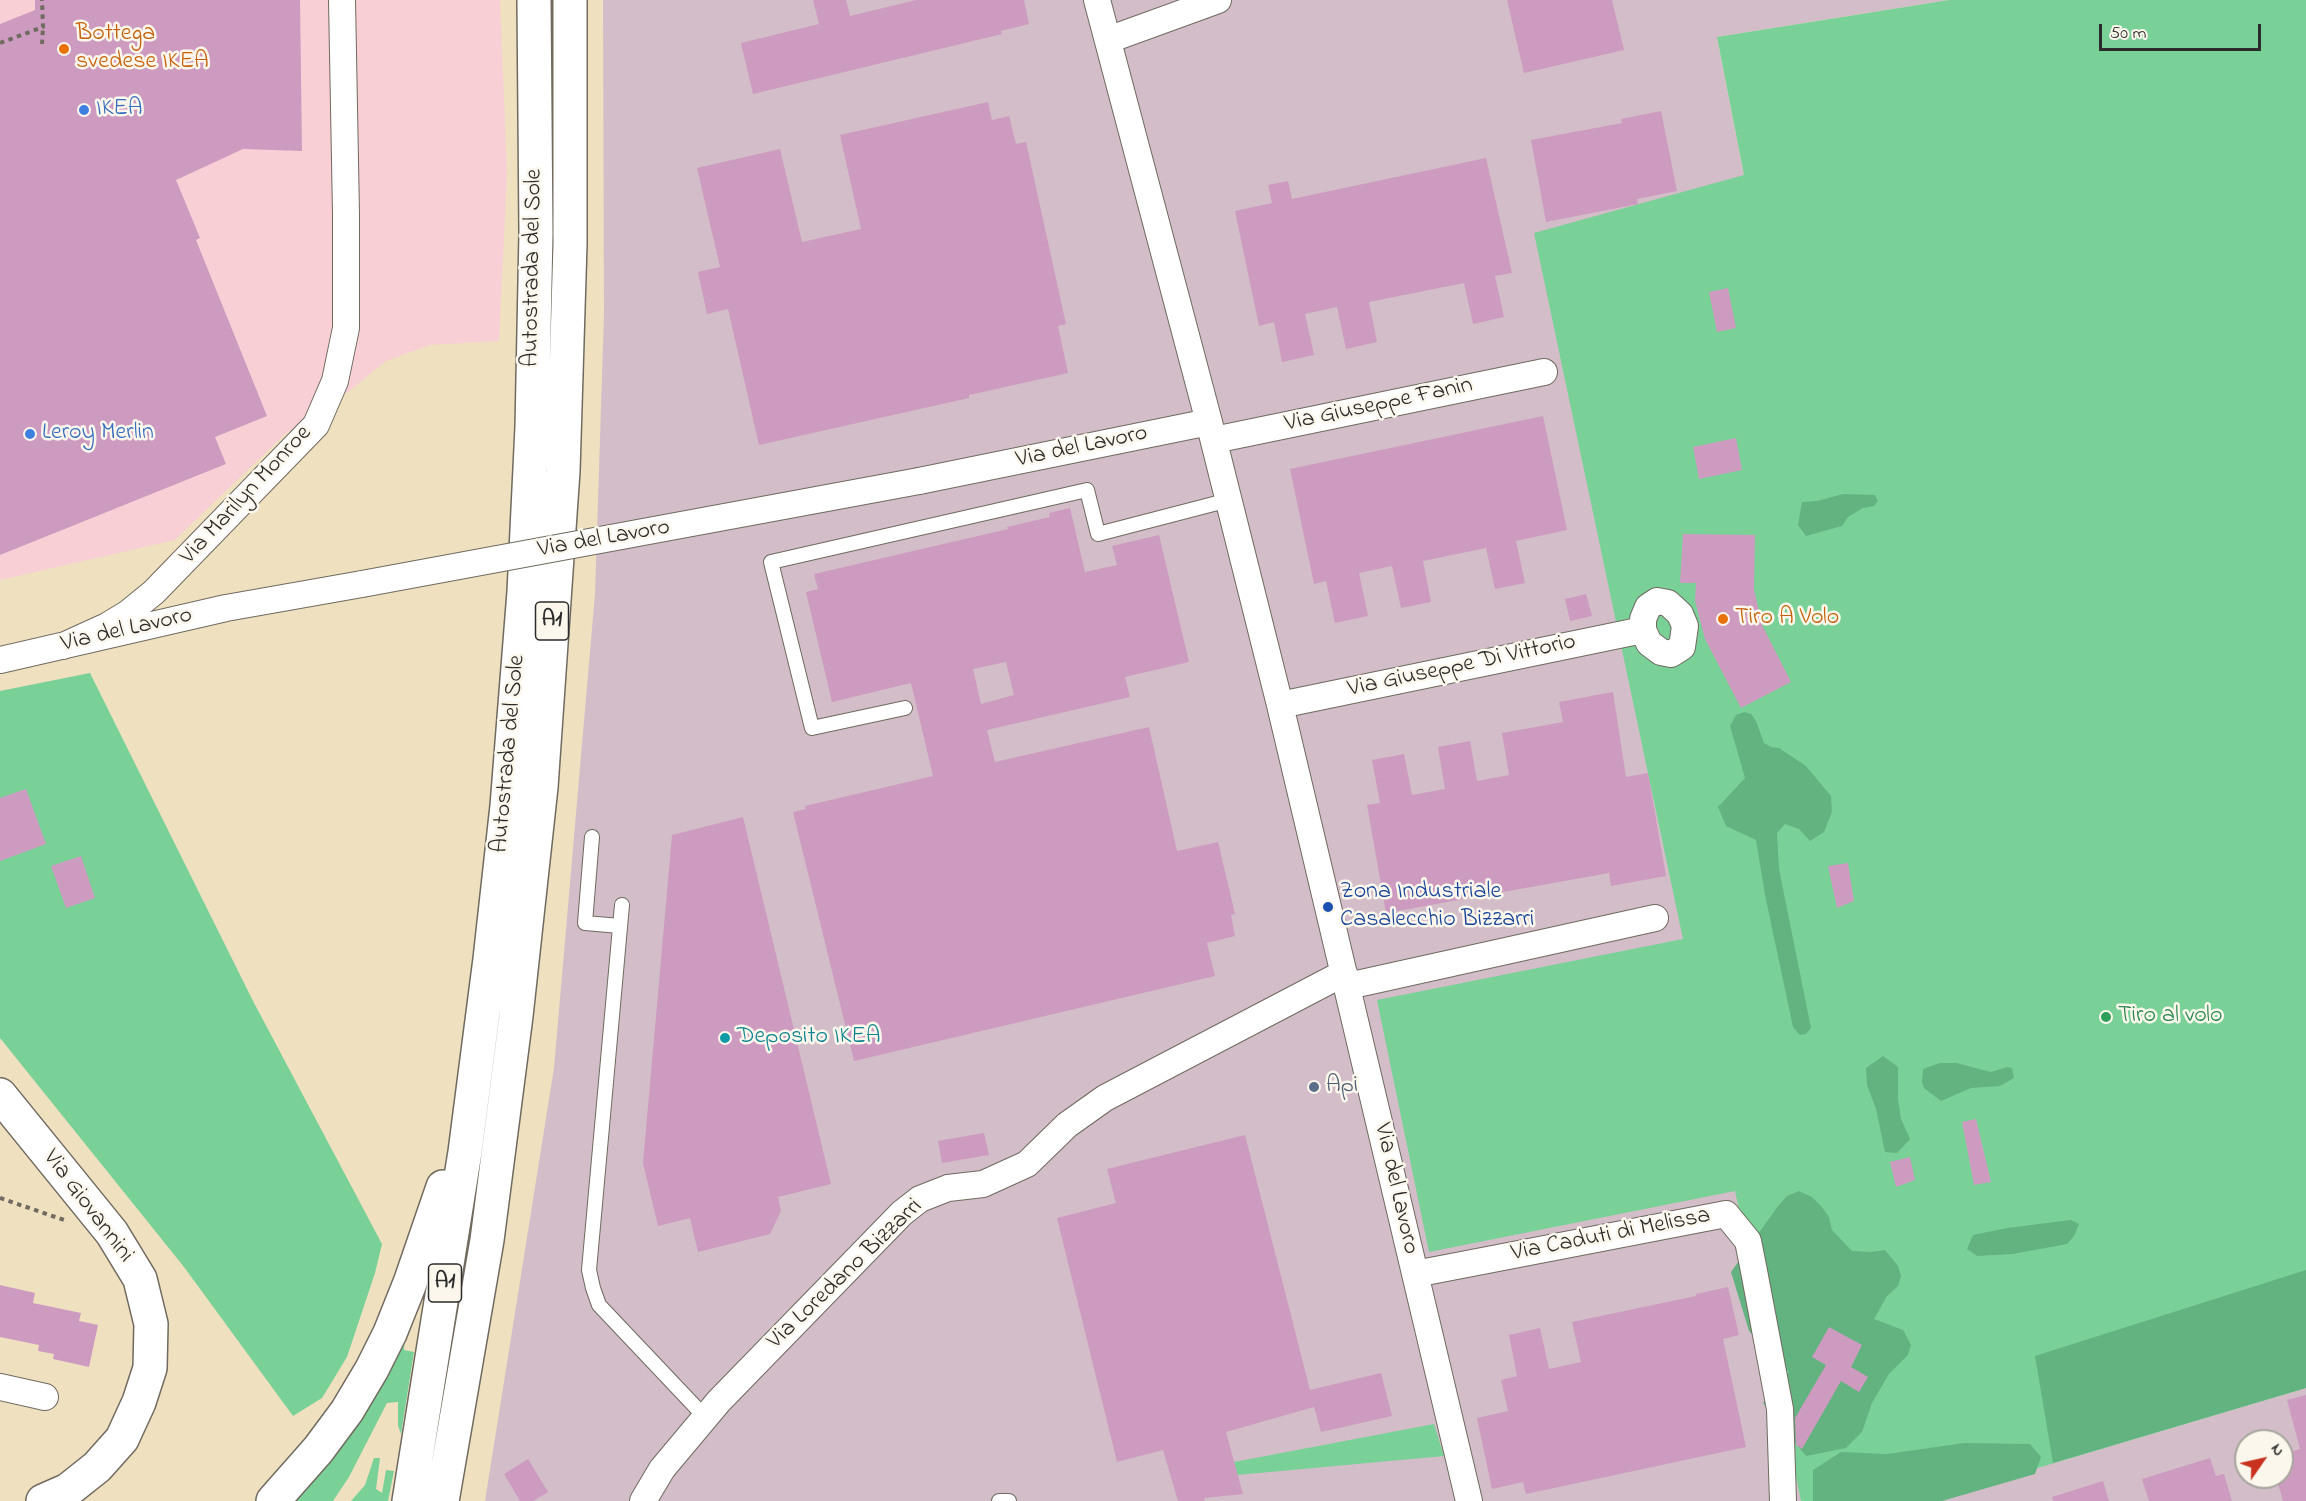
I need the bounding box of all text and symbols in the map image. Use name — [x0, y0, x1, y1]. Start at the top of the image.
scale bar — [2102, 12, 2264, 50]
place label: Bottega svedese IKEA — [76, 21, 209, 77]
text: 50 m — [2110, 21, 2147, 47]
marker: Bottega svedese IKEA — [57, 42, 71, 56]
place label: IKEA — [96, 96, 143, 124]
marker: IKEA — [77, 103, 91, 117]
street label: Autostrada del Sole — [518, 169, 550, 367]
street label: Via Giuseppe Fanin — [1283, 372, 1475, 440]
place label: Leroy Merlin — [42, 420, 154, 448]
street label: Via Marilyn Monroe — [175, 420, 319, 572]
street label: Via del Lavoro — [1014, 420, 1150, 476]
marker: Leroy Merlin — [23, 427, 37, 441]
street label: Via del Lavoro — [536, 514, 672, 566]
street label: Via del Lavoro — [59, 602, 195, 660]
road number: A1 — [536, 602, 568, 640]
place label: Tiro A Volo — [1735, 605, 1839, 633]
marker: Tiro A Volo — [1716, 612, 1730, 626]
street label: Via Giuseppe Di Vittorio — [1345, 629, 1579, 705]
street label: Autostrada del Sole — [487, 654, 533, 854]
place label: Zona Industriale Casalecchio Bizzarri — [1340, 879, 1534, 935]
marker: Zona Industriale Casalecchio Bizzarri — [1321, 900, 1335, 914]
place label: Tiro al volo — [2118, 1003, 2223, 1031]
marker: Tiro al volo — [2099, 1010, 2113, 1024]
place label: Deposito IKEA — [737, 1024, 881, 1052]
marker: Deposito IKEA — [718, 1031, 732, 1045]
place label: Api — [1326, 1073, 1358, 1101]
marker: Api — [1307, 1080, 1321, 1094]
street label: Via del Lavoro — [1366, 1121, 1424, 1257]
street label: Via Giovannini — [35, 1145, 139, 1269]
street label: Via Loredano Bizzarri — [762, 1194, 930, 1356]
street label: Via Caduti di Melissa — [1509, 1203, 1713, 1269]
road number: A1 — [428, 1264, 462, 1302]
north arrow — [2234, 1429, 2294, 1489]
text: N — [2264, 1439, 2290, 1461]

